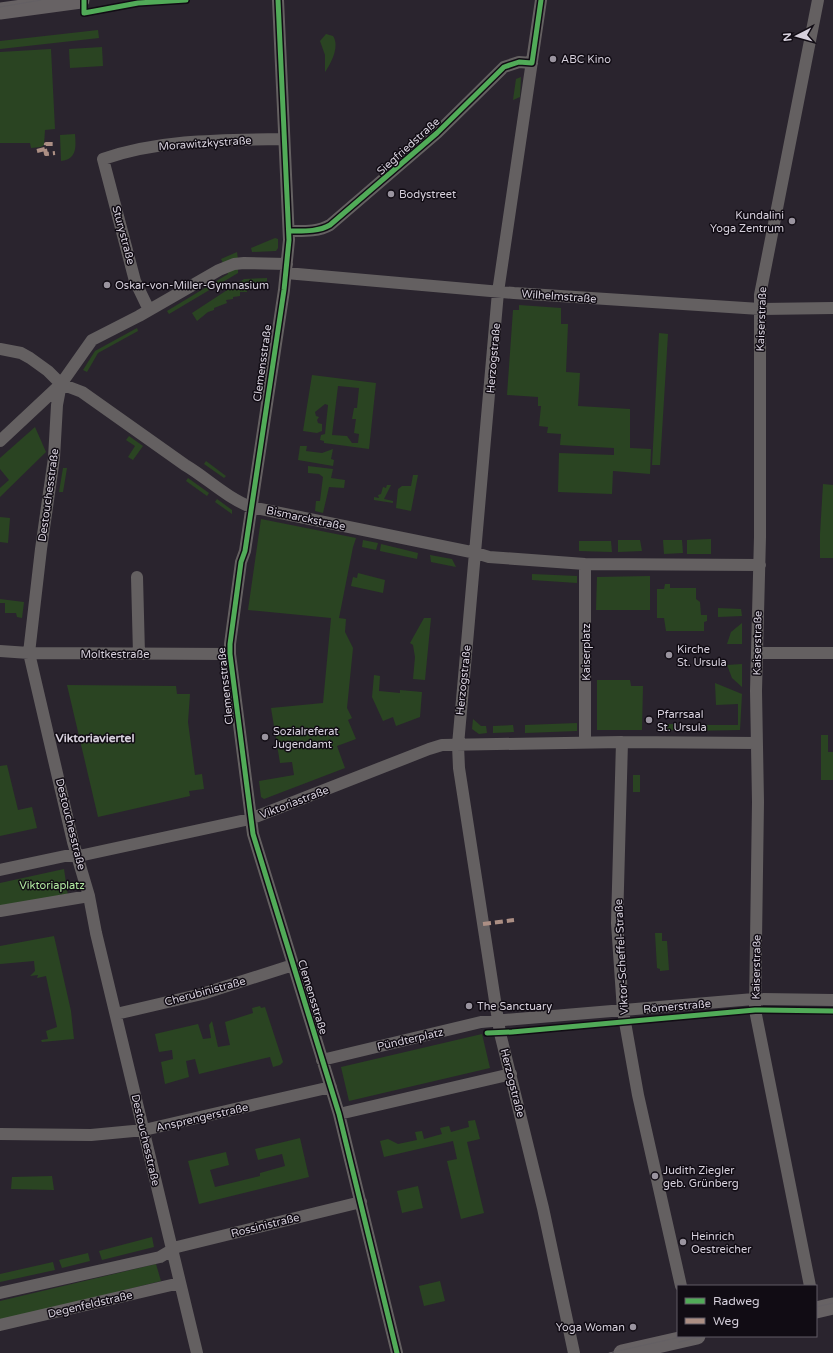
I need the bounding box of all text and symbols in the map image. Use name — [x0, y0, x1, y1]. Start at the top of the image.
north arrow — [777, 16, 817, 56]
text: N — [781, 32, 794, 42]
place label: ABC Kino — [561, 53, 611, 66]
marker: ABC Kino — [548, 54, 558, 64]
street label: Siegfriedstraße — [374, 115, 442, 178]
street label: Morawitzkystraße — [158, 134, 252, 153]
place label: Bodystreet — [399, 188, 456, 201]
marker: Bodystreet — [386, 189, 396, 199]
street label: Sturystraße — [109, 204, 138, 266]
place label: Kundalini Yoga Zentrum — [710, 209, 784, 235]
marker: Kundalini Yoga Zentrum — [787, 216, 797, 226]
place label: Oskar-von-Miller-Gymnasium — [115, 279, 269, 292]
marker: Oskar-von-Miller-Gymnasium — [102, 280, 112, 290]
street label: Kaiserstraße — [754, 286, 769, 352]
street label: Wilhelmstraße — [521, 287, 597, 306]
street label: Herzogstraße — [484, 322, 503, 394]
street label: Clemensstraße — [251, 324, 274, 402]
street label: Destouchesstraße — [36, 448, 61, 542]
street label: Bismarckstraße — [265, 504, 347, 533]
street label: Kaiserstraße — [750, 611, 765, 676]
street label: Kaiserplatz — [580, 623, 593, 681]
place label: Kirche St. Ursula — [677, 643, 727, 669]
street label: Herzogstraße — [453, 644, 474, 716]
street label: Clemensstraße — [215, 647, 236, 725]
street label: Moltkestraße — [81, 648, 149, 661]
marker: Kirche St. Ursula — [664, 650, 674, 660]
place label: Pfarrsaal St. Ursula — [657, 708, 707, 734]
marker: Pfarrsaal St. Ursula — [644, 715, 654, 725]
place label: Sozialreferat Jugendamt — [273, 725, 338, 751]
district label: Viktoriaviertel — [56, 731, 134, 745]
marker: Sozialreferat Jugendamt — [260, 732, 270, 742]
street label: Destouchesstraße — [53, 777, 88, 871]
street label: Viktoriastraße — [258, 783, 331, 822]
park label: Viktoriaplatz — [19, 879, 85, 892]
street label: Viktor-Scheffel-Straße — [612, 899, 631, 1015]
street label: Kaiserstraße — [749, 935, 764, 1000]
street label: Clemensstraße — [295, 958, 330, 1036]
street label: Cherubinistraße — [163, 974, 247, 1009]
street label: Römerstraße — [643, 997, 711, 1016]
place label: The Sanctuary — [477, 1000, 552, 1013]
marker: The Sanctuary — [464, 1001, 474, 1011]
street label: Pündterplatz — [376, 1025, 445, 1053]
street label: Herzogstraße — [498, 1047, 527, 1119]
street label: Destouchesstraße — [129, 1093, 162, 1187]
street label: Ansprengerstraße — [155, 1101, 249, 1134]
place label: Judith Ziegler geb. Grünberg — [663, 1164, 739, 1190]
marker: Judith Ziegler geb. Grünberg — [650, 1171, 660, 1181]
street label: Rossinistraße — [230, 1211, 301, 1240]
place label: Heinrich Oestreicher — [691, 1230, 752, 1256]
marker: Heinrich Oestreicher — [678, 1237, 688, 1247]
legend — [677, 1285, 817, 1337]
street label: Degenfeldstraße — [46, 1288, 134, 1321]
text: Radweg — [713, 1294, 760, 1308]
text: Weg — [713, 1314, 739, 1328]
place label: Yoga Woman — [556, 1321, 625, 1334]
marker: Yoga Woman — [628, 1322, 638, 1332]

